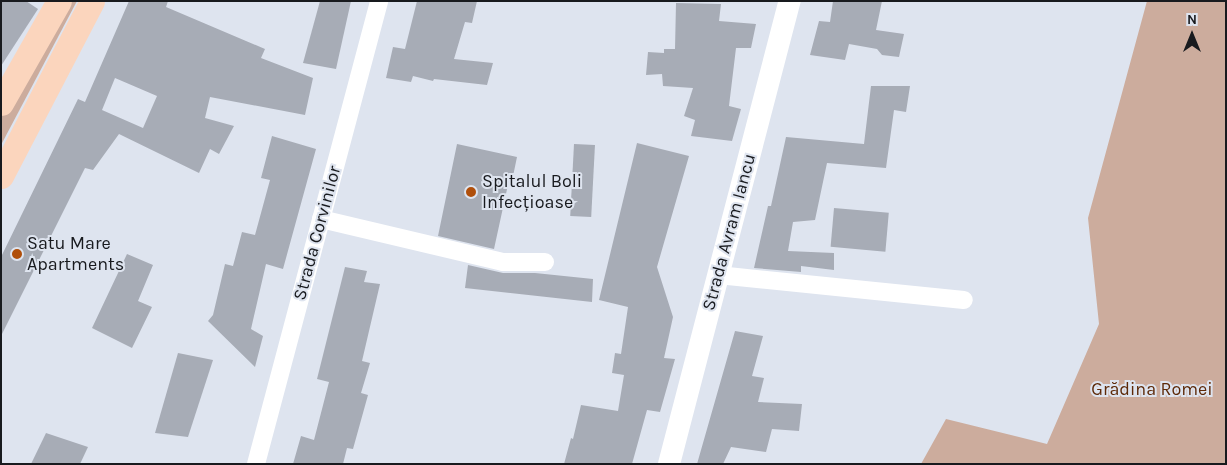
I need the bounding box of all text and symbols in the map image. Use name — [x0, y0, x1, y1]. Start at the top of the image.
north arrow — [1167, 10, 1217, 60]
text: N — [1187, 11, 1197, 28]
street label: Strada Avram Iancu — [698, 151, 760, 313]
street label: Strada Corvinilor — [289, 163, 345, 303]
place label: Spitalul Boli Infecțioase — [482, 171, 582, 213]
marker: Spitalul Boli Infecțioase — [464, 185, 478, 199]
place label: Satu Mare Apartments — [27, 233, 124, 276]
marker: Satu Mare Apartments — [11, 248, 23, 260]
park label: Grădina Romei — [1091, 378, 1213, 400]

